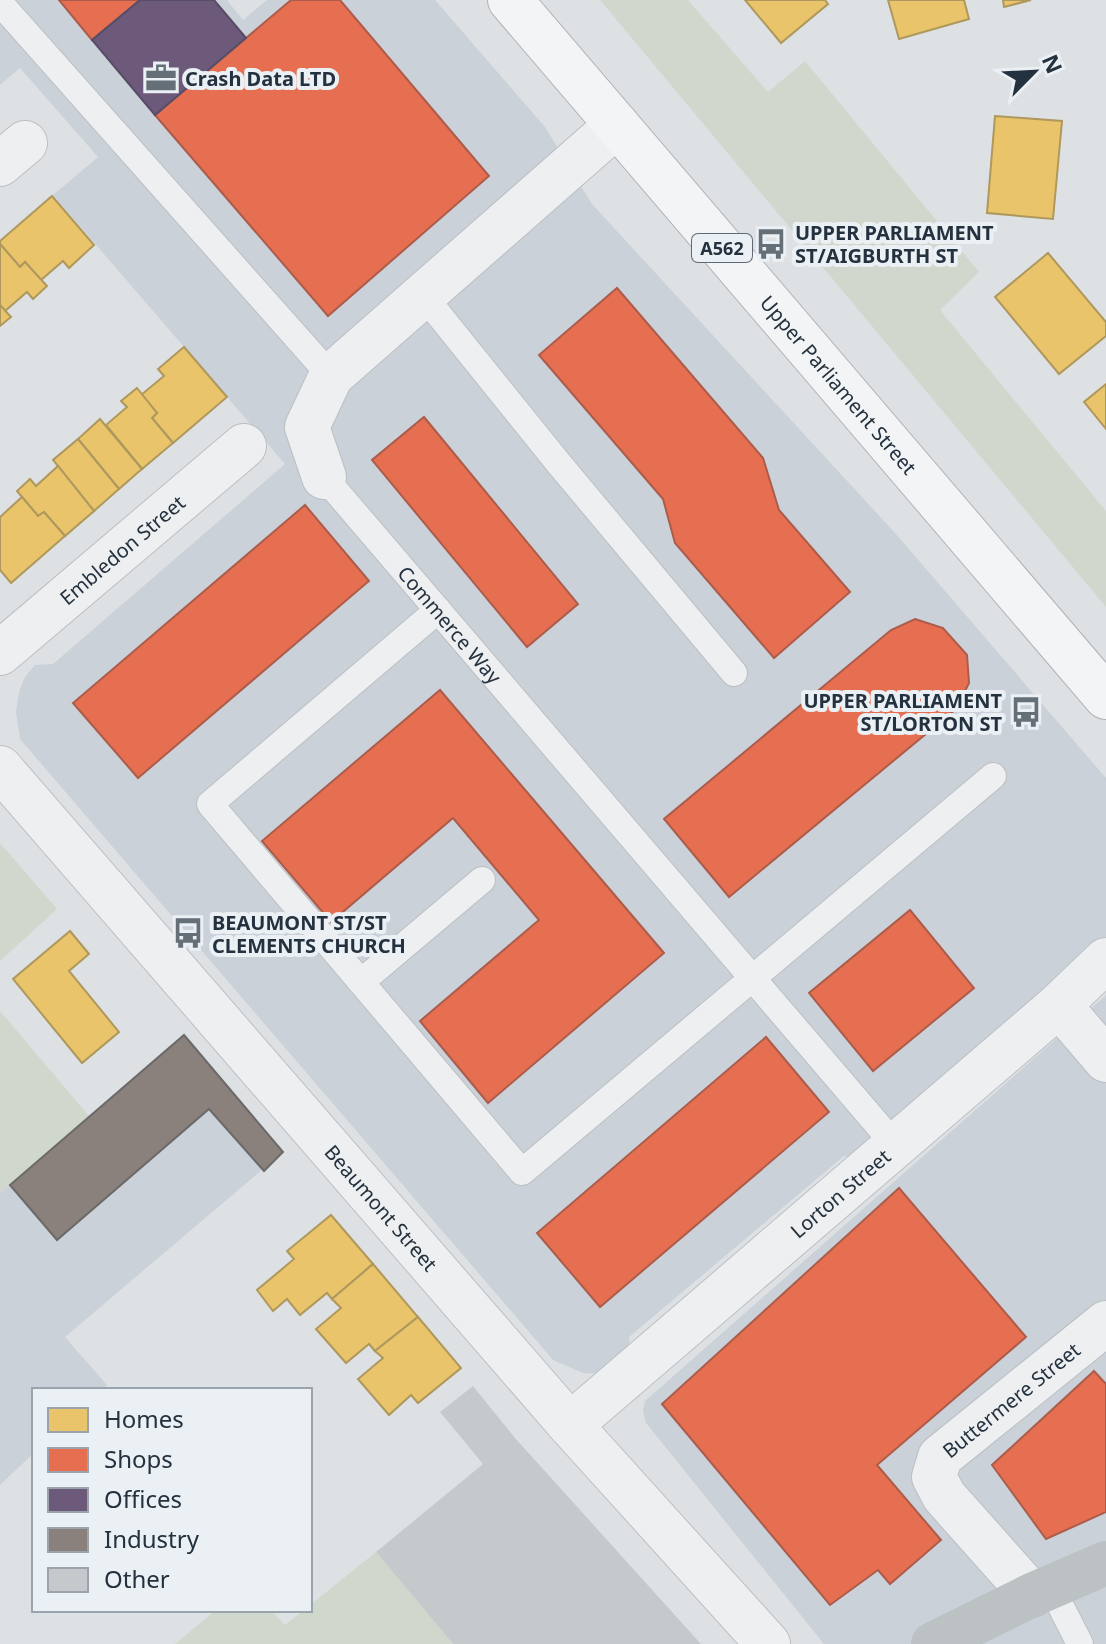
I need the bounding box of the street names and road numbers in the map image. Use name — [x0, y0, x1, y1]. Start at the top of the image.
road number: A562 — [692, 234, 752, 262]
street label: Upper Parliament Street — [755, 289, 923, 480]
street label: Embledon Street — [54, 489, 190, 610]
street label: Commerce Way — [392, 560, 509, 690]
street label: Beaumont Street — [319, 1139, 444, 1277]
street label: Lorton Street — [784, 1143, 896, 1244]
street label: Buttermere Street — [936, 1336, 1085, 1463]

